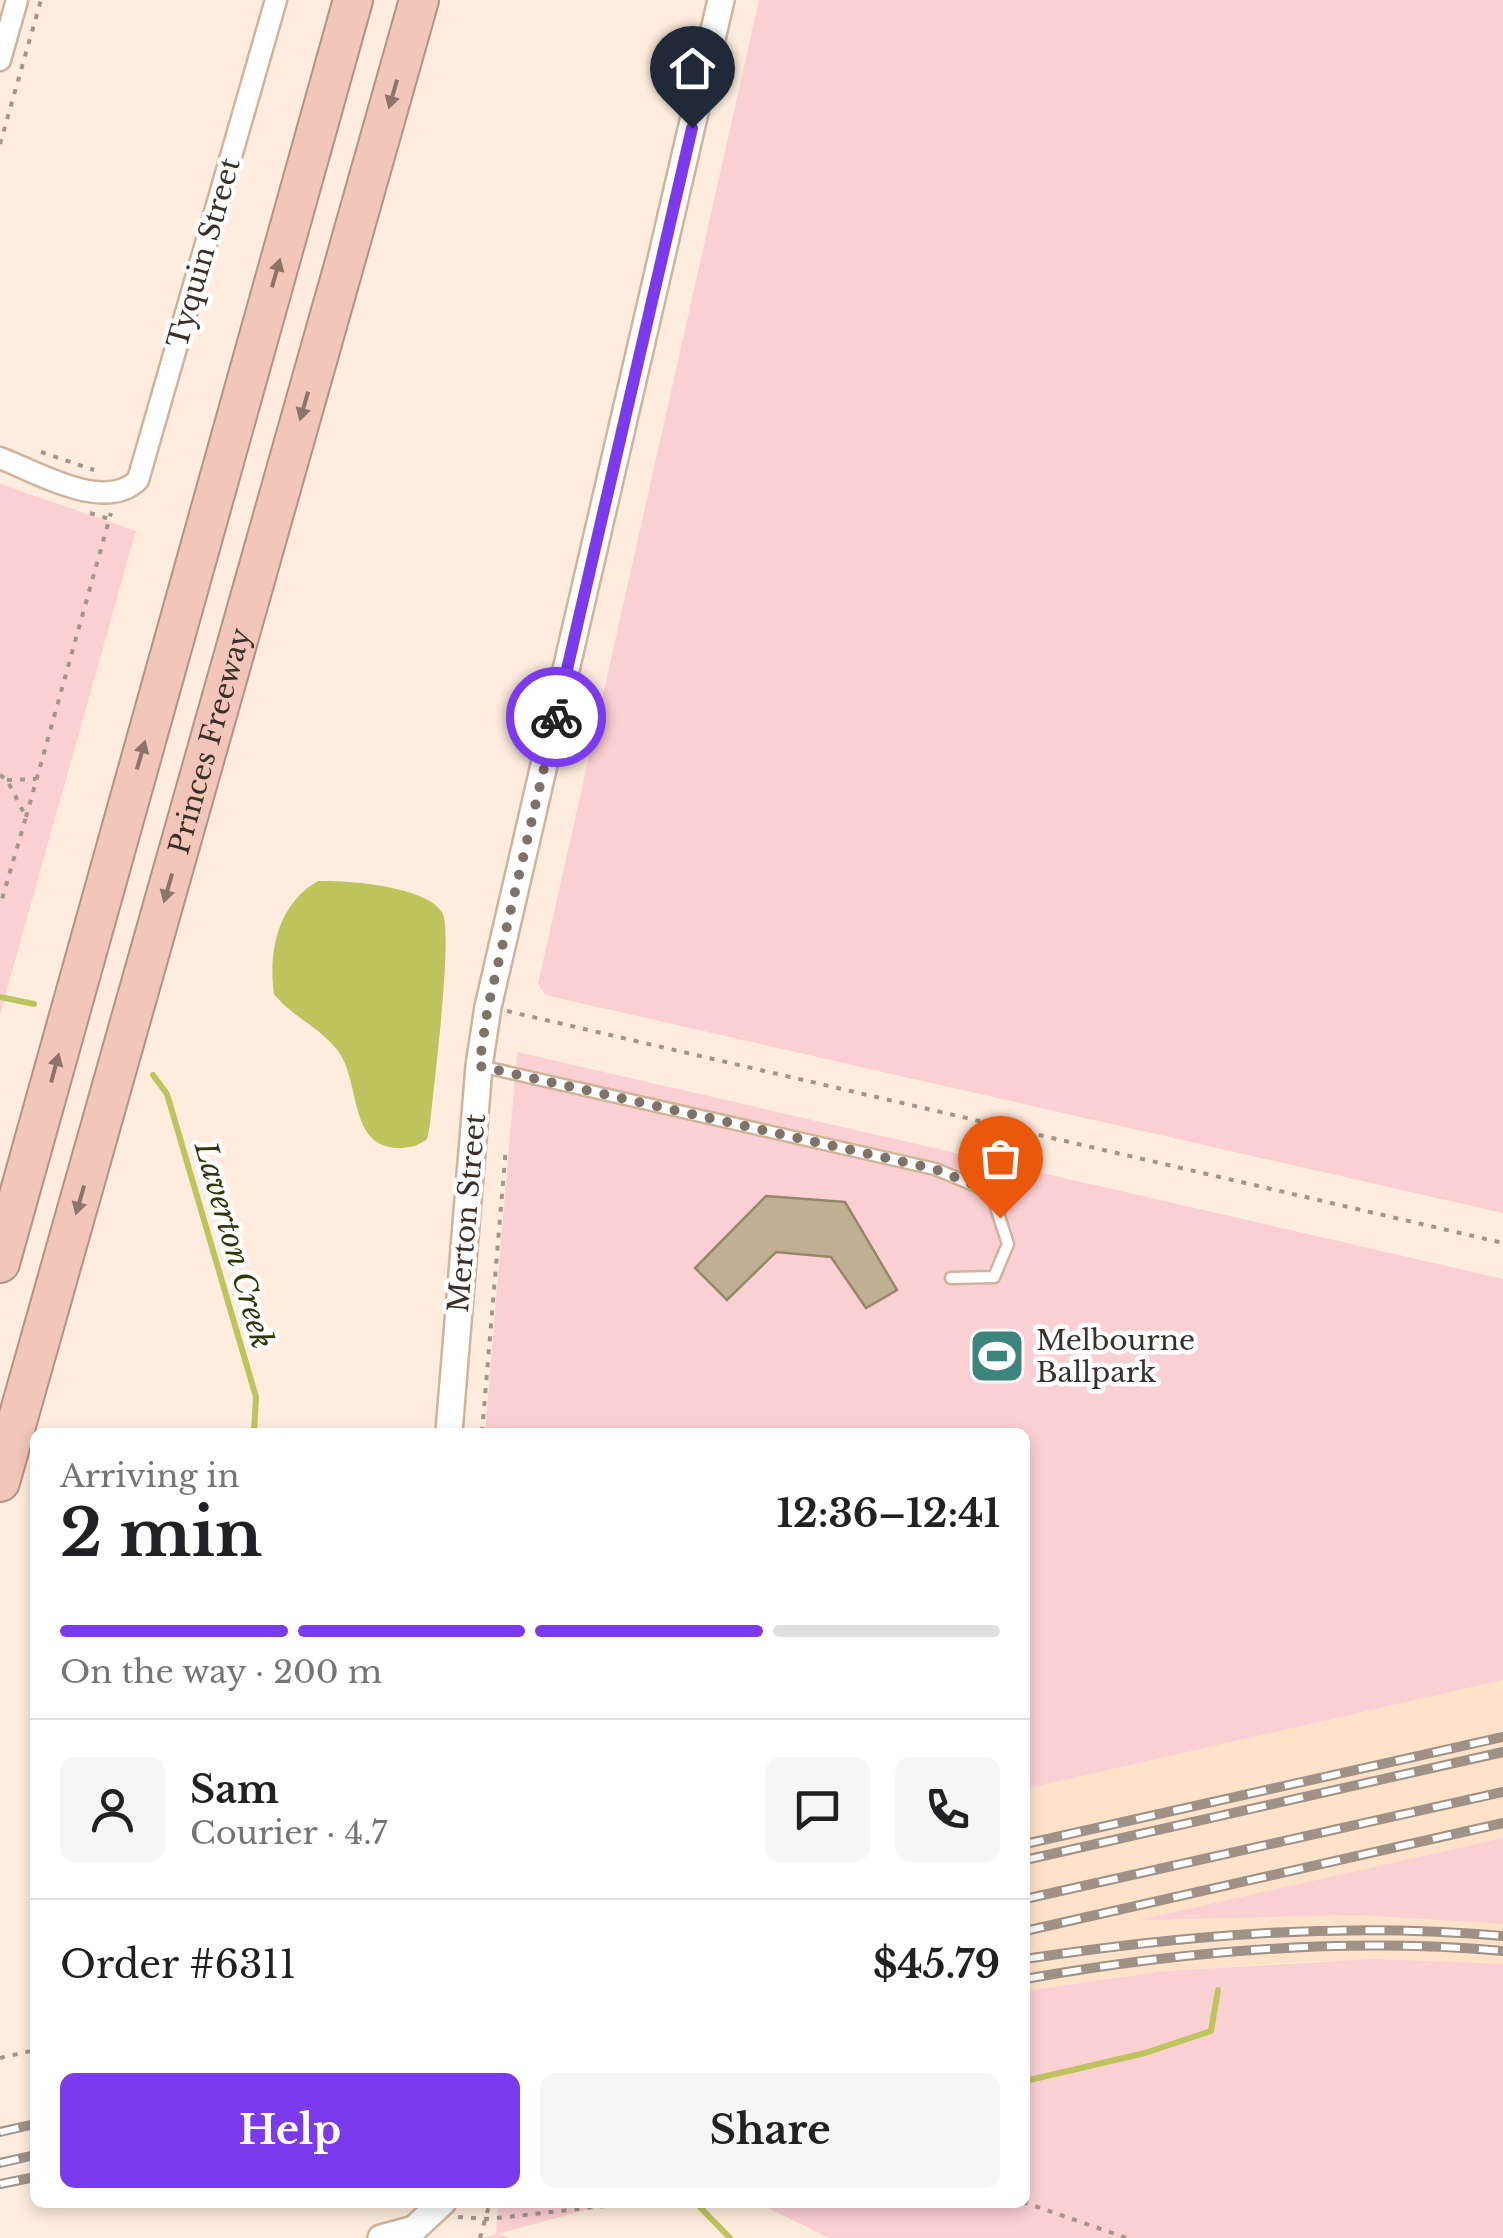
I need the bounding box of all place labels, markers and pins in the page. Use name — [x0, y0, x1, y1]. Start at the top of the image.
pin — [650, 26, 735, 129]
pin — [958, 1116, 1043, 1219]
place label: Melbourne Ballpark — [1036, 1323, 1195, 1390]
sports icon: Melbourne Ballpark — [967, 1326, 1027, 1386]

